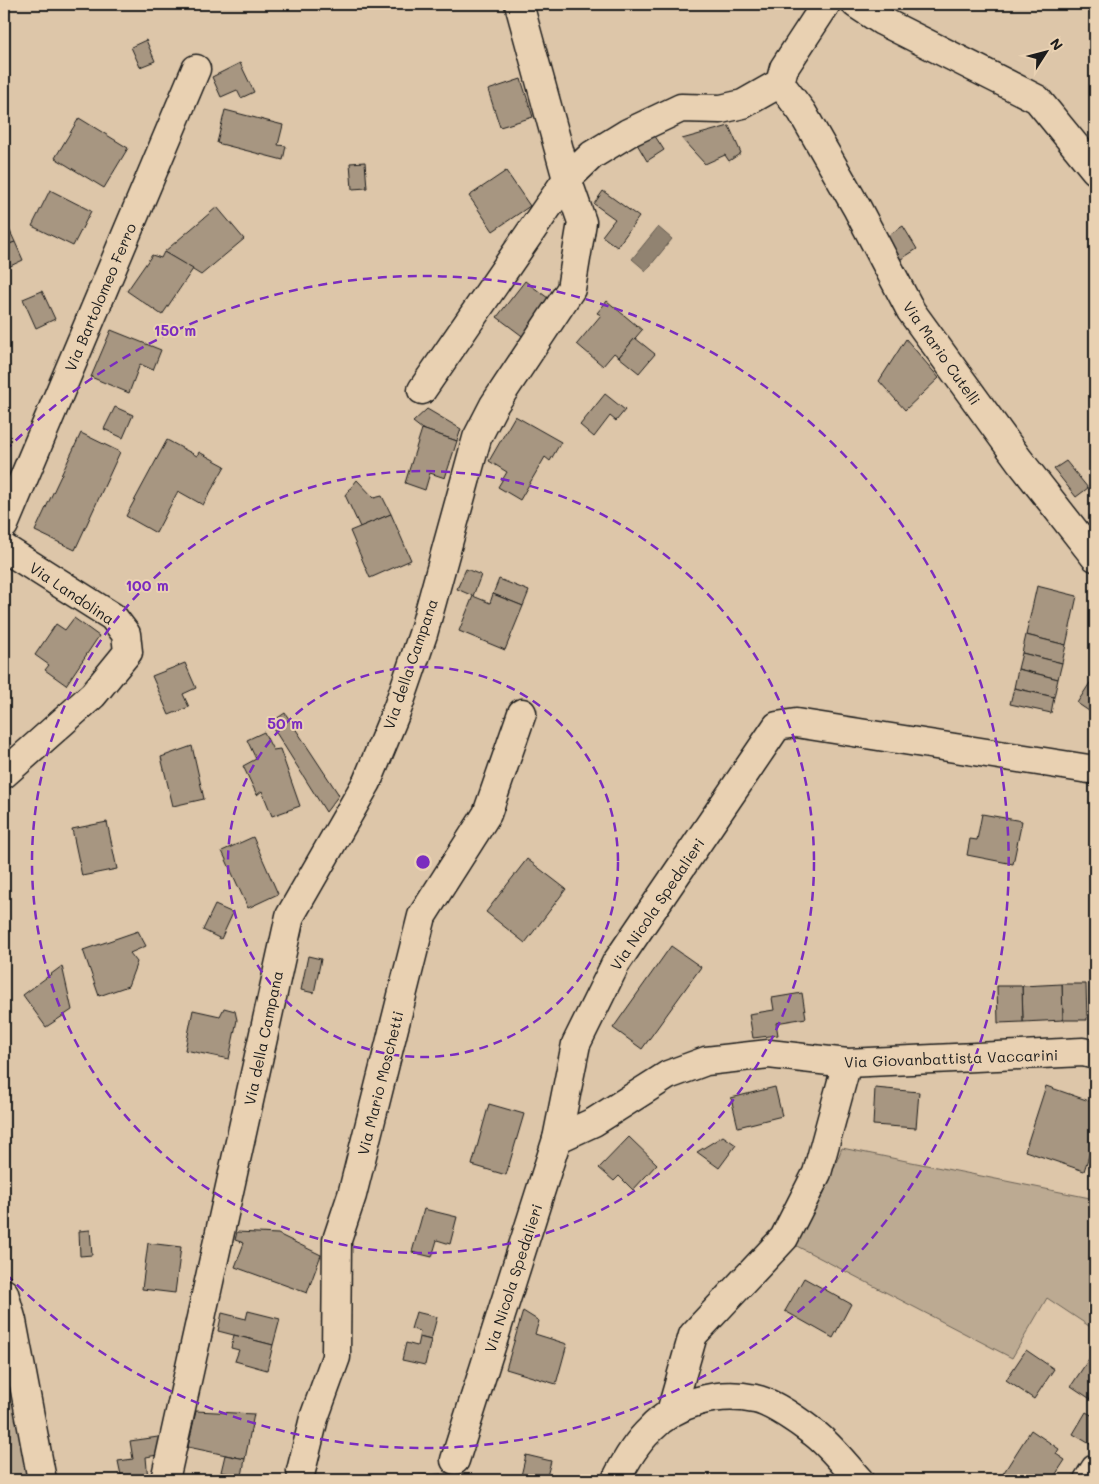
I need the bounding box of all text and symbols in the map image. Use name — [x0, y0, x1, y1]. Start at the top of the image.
north arrow — [1022, 28, 1072, 78]
text: N — [1046, 34, 1068, 54]
street label: Via Bartolomeo Ferro — [60, 220, 140, 374]
street label: Via Mario Cutelli — [899, 297, 985, 409]
text: 150 m — [154, 320, 196, 340]
street label: Via Landolina — [26, 557, 118, 629]
text: 100 m — [125, 575, 169, 595]
street label: Via della Campana — [378, 596, 442, 732]
text: 50 m — [267, 713, 303, 733]
street label: Via Nicola Spedalieri — [605, 834, 709, 974]
centre of rings — [414, 853, 432, 871]
street label: Via della Campana — [239, 969, 287, 1107]
street label: Via Mario Moschetti — [352, 1009, 408, 1157]
street label: Via Giovanbattista Vaccarini — [844, 1044, 1058, 1072]
street label: Via Nicola Spedalieri — [479, 1201, 547, 1355]

